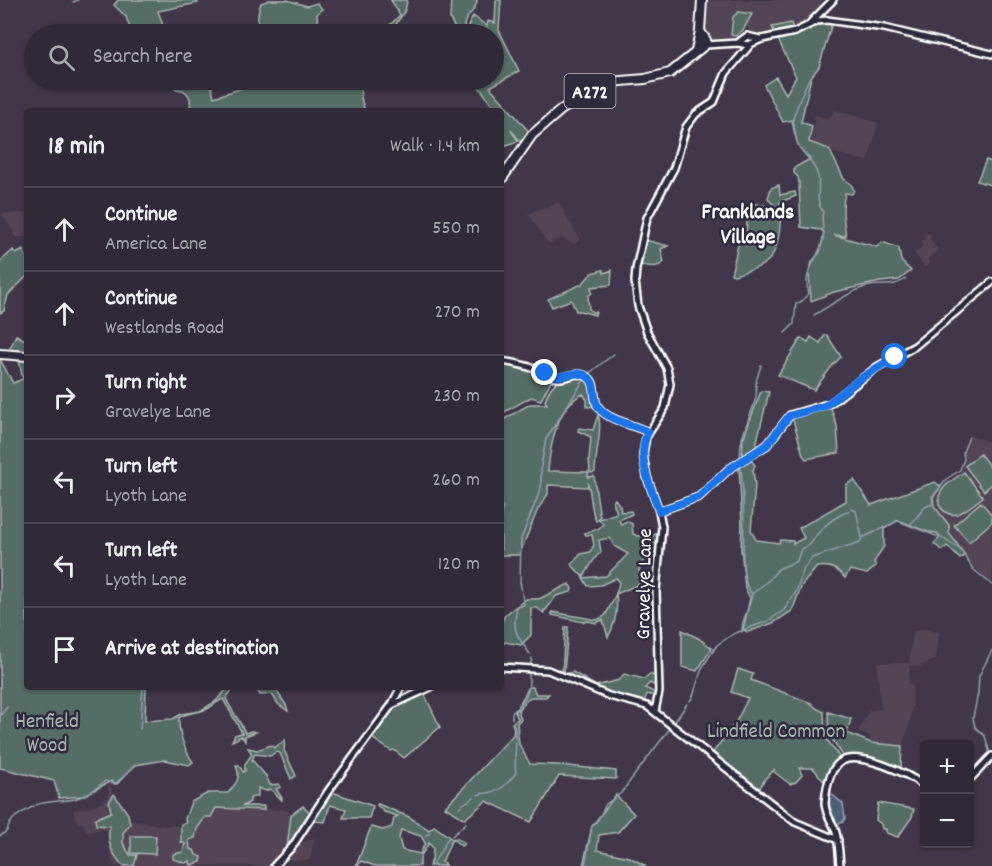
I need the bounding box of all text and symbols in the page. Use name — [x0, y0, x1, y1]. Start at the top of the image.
search box — [24, 24, 504, 90]
icon: search — [45, 41, 78, 74]
text: Search here — [93, 42, 192, 73]
road number: A272 — [564, 74, 616, 108]
text: 18 min — [48, 129, 105, 166]
text: Walk · 1.4 km — [390, 133, 480, 161]
district label: Franklands Village — [702, 198, 794, 254]
text: Continue — [105, 200, 177, 231]
icon: ahead — [48, 213, 81, 246]
text: 550 m — [432, 215, 480, 243]
text: America Lane — [105, 231, 207, 259]
text: Continue — [105, 284, 177, 315]
icon: ahead — [48, 297, 81, 330]
text: 270 m — [434, 299, 480, 327]
text: Westlands Road — [105, 315, 224, 343]
route start — [881, 343, 907, 369]
route end — [531, 359, 557, 385]
text: Turn right — [105, 368, 187, 399]
icon: right — [48, 381, 81, 414]
text: 230 m — [433, 383, 480, 411]
text: Gravelye Lane — [105, 399, 211, 427]
text: Turn left — [105, 452, 177, 483]
icon: left — [48, 465, 81, 498]
text: 260 m — [432, 467, 480, 495]
text: Lyoth Lane — [105, 483, 187, 511]
street label: Gravelye Lane — [630, 528, 662, 640]
text: Turn left — [105, 536, 177, 567]
icon: left — [48, 549, 81, 582]
text: 120 m — [438, 551, 480, 579]
text: Lyoth Lane — [105, 567, 187, 595]
icon: arrive — [48, 633, 81, 666]
text: Arrive at destination — [105, 634, 279, 665]
park label: Henfield Wood — [15, 708, 79, 762]
park label: Lindfield Common — [707, 718, 845, 748]
map controls — [920, 740, 974, 848]
button: + — [920, 740, 974, 794]
button: − — [920, 794, 974, 848]

